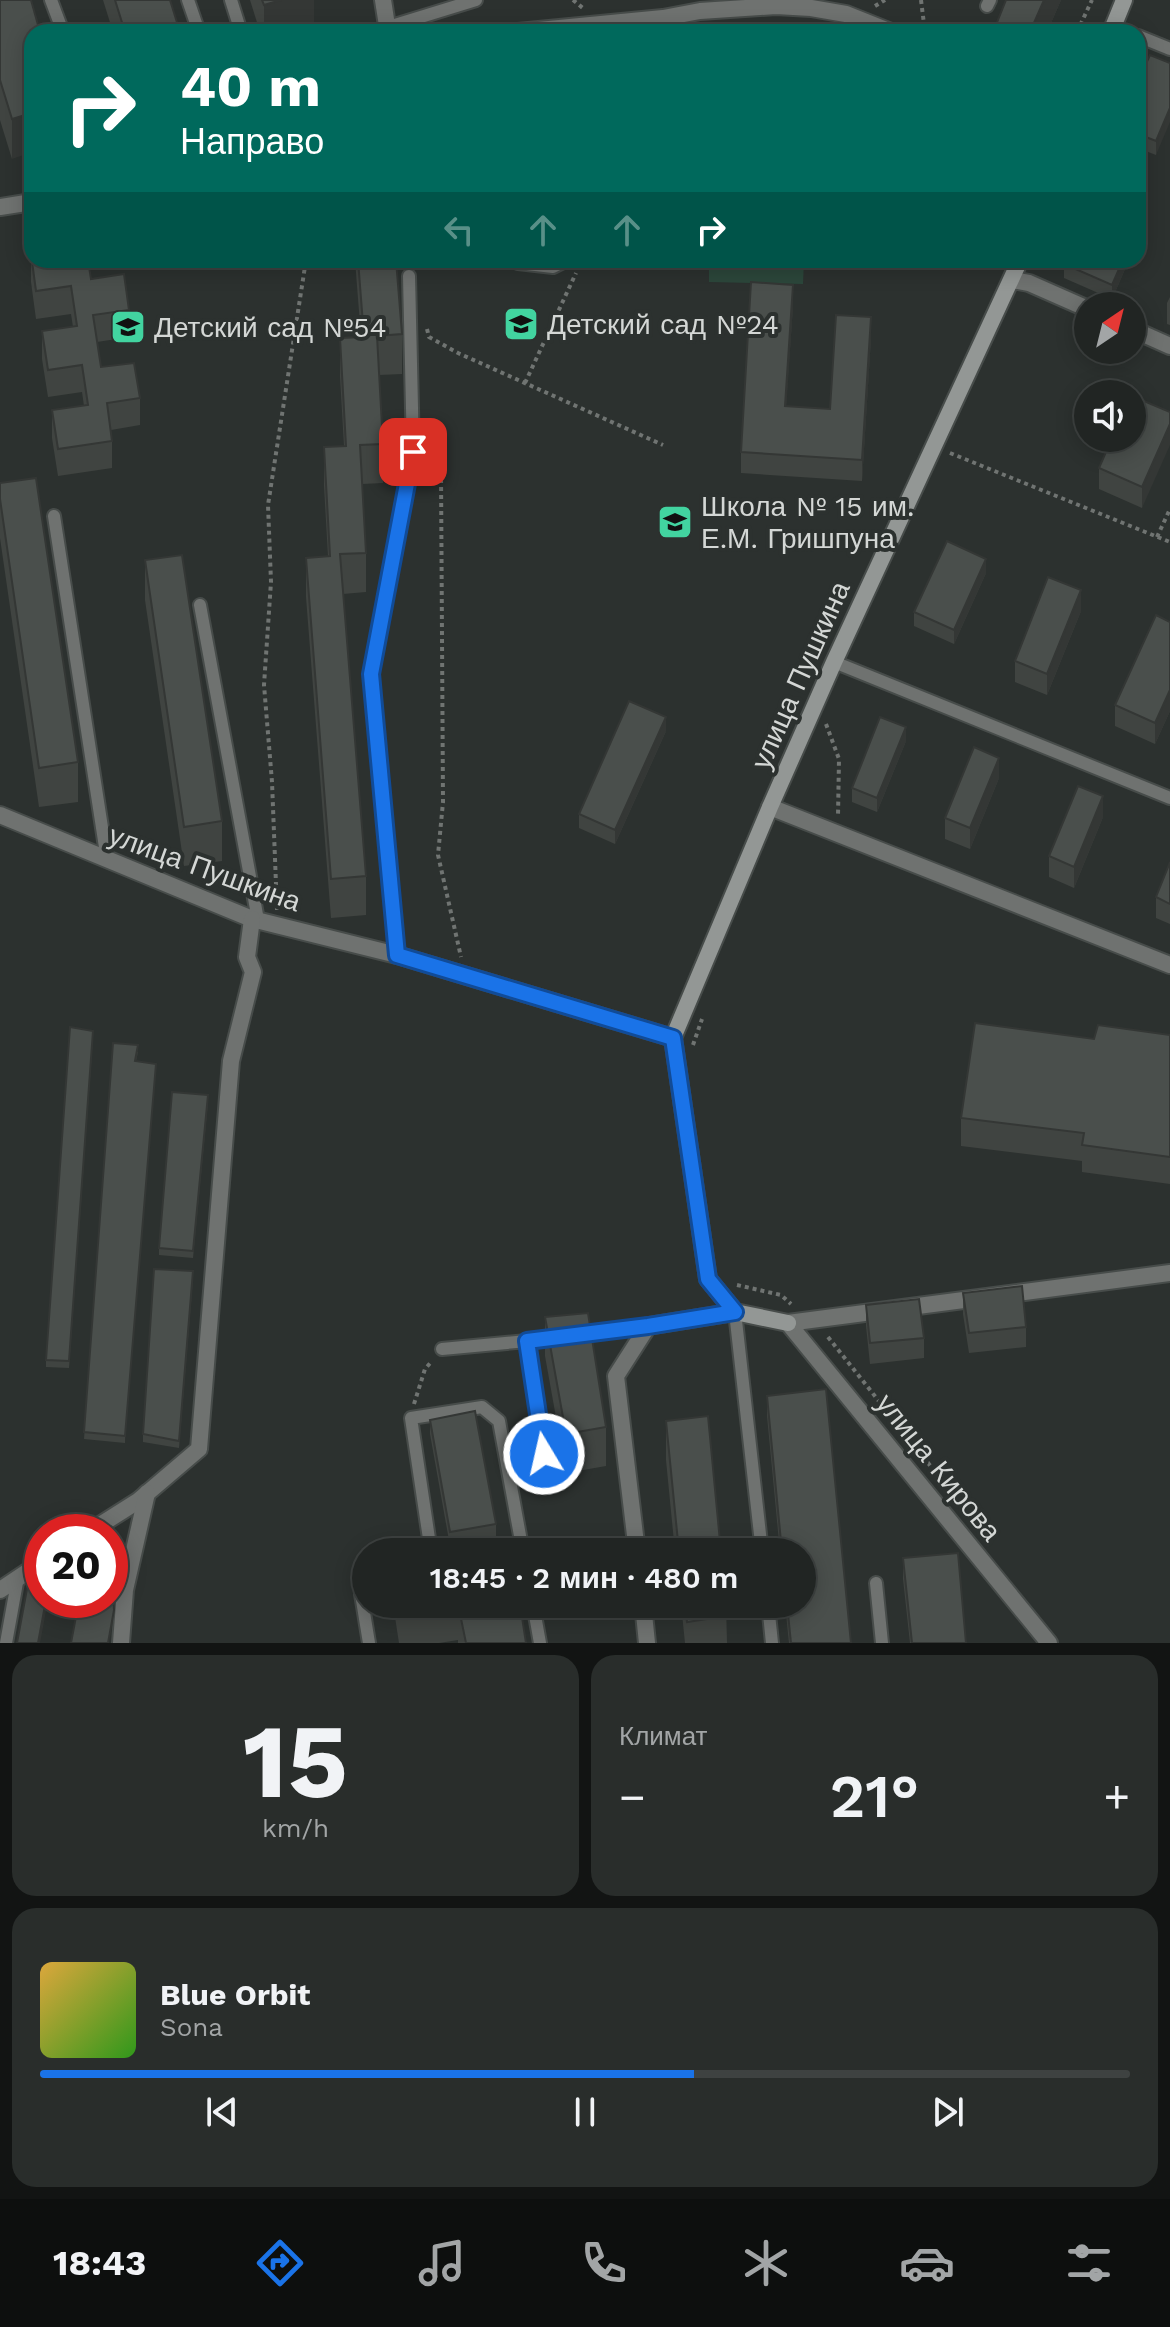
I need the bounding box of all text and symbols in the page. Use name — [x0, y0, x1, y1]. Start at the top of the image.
text: 40 m — [180, 54, 321, 120]
icon: right — [48, 56, 152, 160]
text: Направо — [180, 121, 324, 163]
icon: left — [437, 208, 481, 252]
icon: ahead — [521, 208, 565, 252]
icon: ahead — [605, 208, 649, 252]
icon: right — [689, 208, 733, 252]
north arrow — [1074, 292, 1146, 364]
map controls — [1074, 292, 1146, 452]
school or university icon: Детский сад №24 — [502, 305, 540, 343]
school or university icon: Детский сад №54 — [109, 308, 147, 346]
place label: Детский сад №24 — [547, 308, 779, 341]
place label: Детский сад №54 — [154, 311, 387, 344]
button: sound — [1074, 380, 1146, 452]
pin — [379, 418, 447, 486]
icon: arrive — [391, 430, 435, 474]
place label: Школа № 15 им. Е.М. Гришпуна — [701, 490, 914, 555]
school or university icon: Школа № 15 им. Е.М. Гришпуна — [656, 503, 694, 541]
street label: улица Пушкина — [744, 576, 857, 774]
street label: улица Пушкина — [104, 818, 306, 919]
street label: улица Кирова — [869, 1387, 1008, 1548]
position arrow — [502, 1412, 586, 1496]
speed limit sign: 20 — [24, 1514, 128, 1618]
text: 18:45 · 2 мин · 480 m — [430, 1560, 738, 1595]
text: 15 — [243, 1700, 348, 1822]
text: Климат — [619, 1721, 708, 1751]
text: 21° — [830, 1761, 919, 1832]
text: − — [619, 1771, 646, 1823]
text: + — [1103, 1771, 1130, 1823]
text: km/h — [262, 1813, 329, 1843]
text: Blue Orbit — [160, 1977, 310, 2012]
text: Sona — [160, 2012, 223, 2042]
icon: previous — [200, 2090, 244, 2134]
icon: pause — [563, 2090, 607, 2134]
icon: next — [926, 2090, 970, 2134]
icon: directions — [252, 2235, 308, 2291]
icon: music — [414, 2235, 470, 2291]
icon: phone — [576, 2235, 632, 2291]
icon: climate — [738, 2235, 794, 2291]
icon: car — [899, 2235, 955, 2291]
icon: filters — [1061, 2235, 1117, 2291]
text: 18:43 — [53, 2242, 146, 2284]

